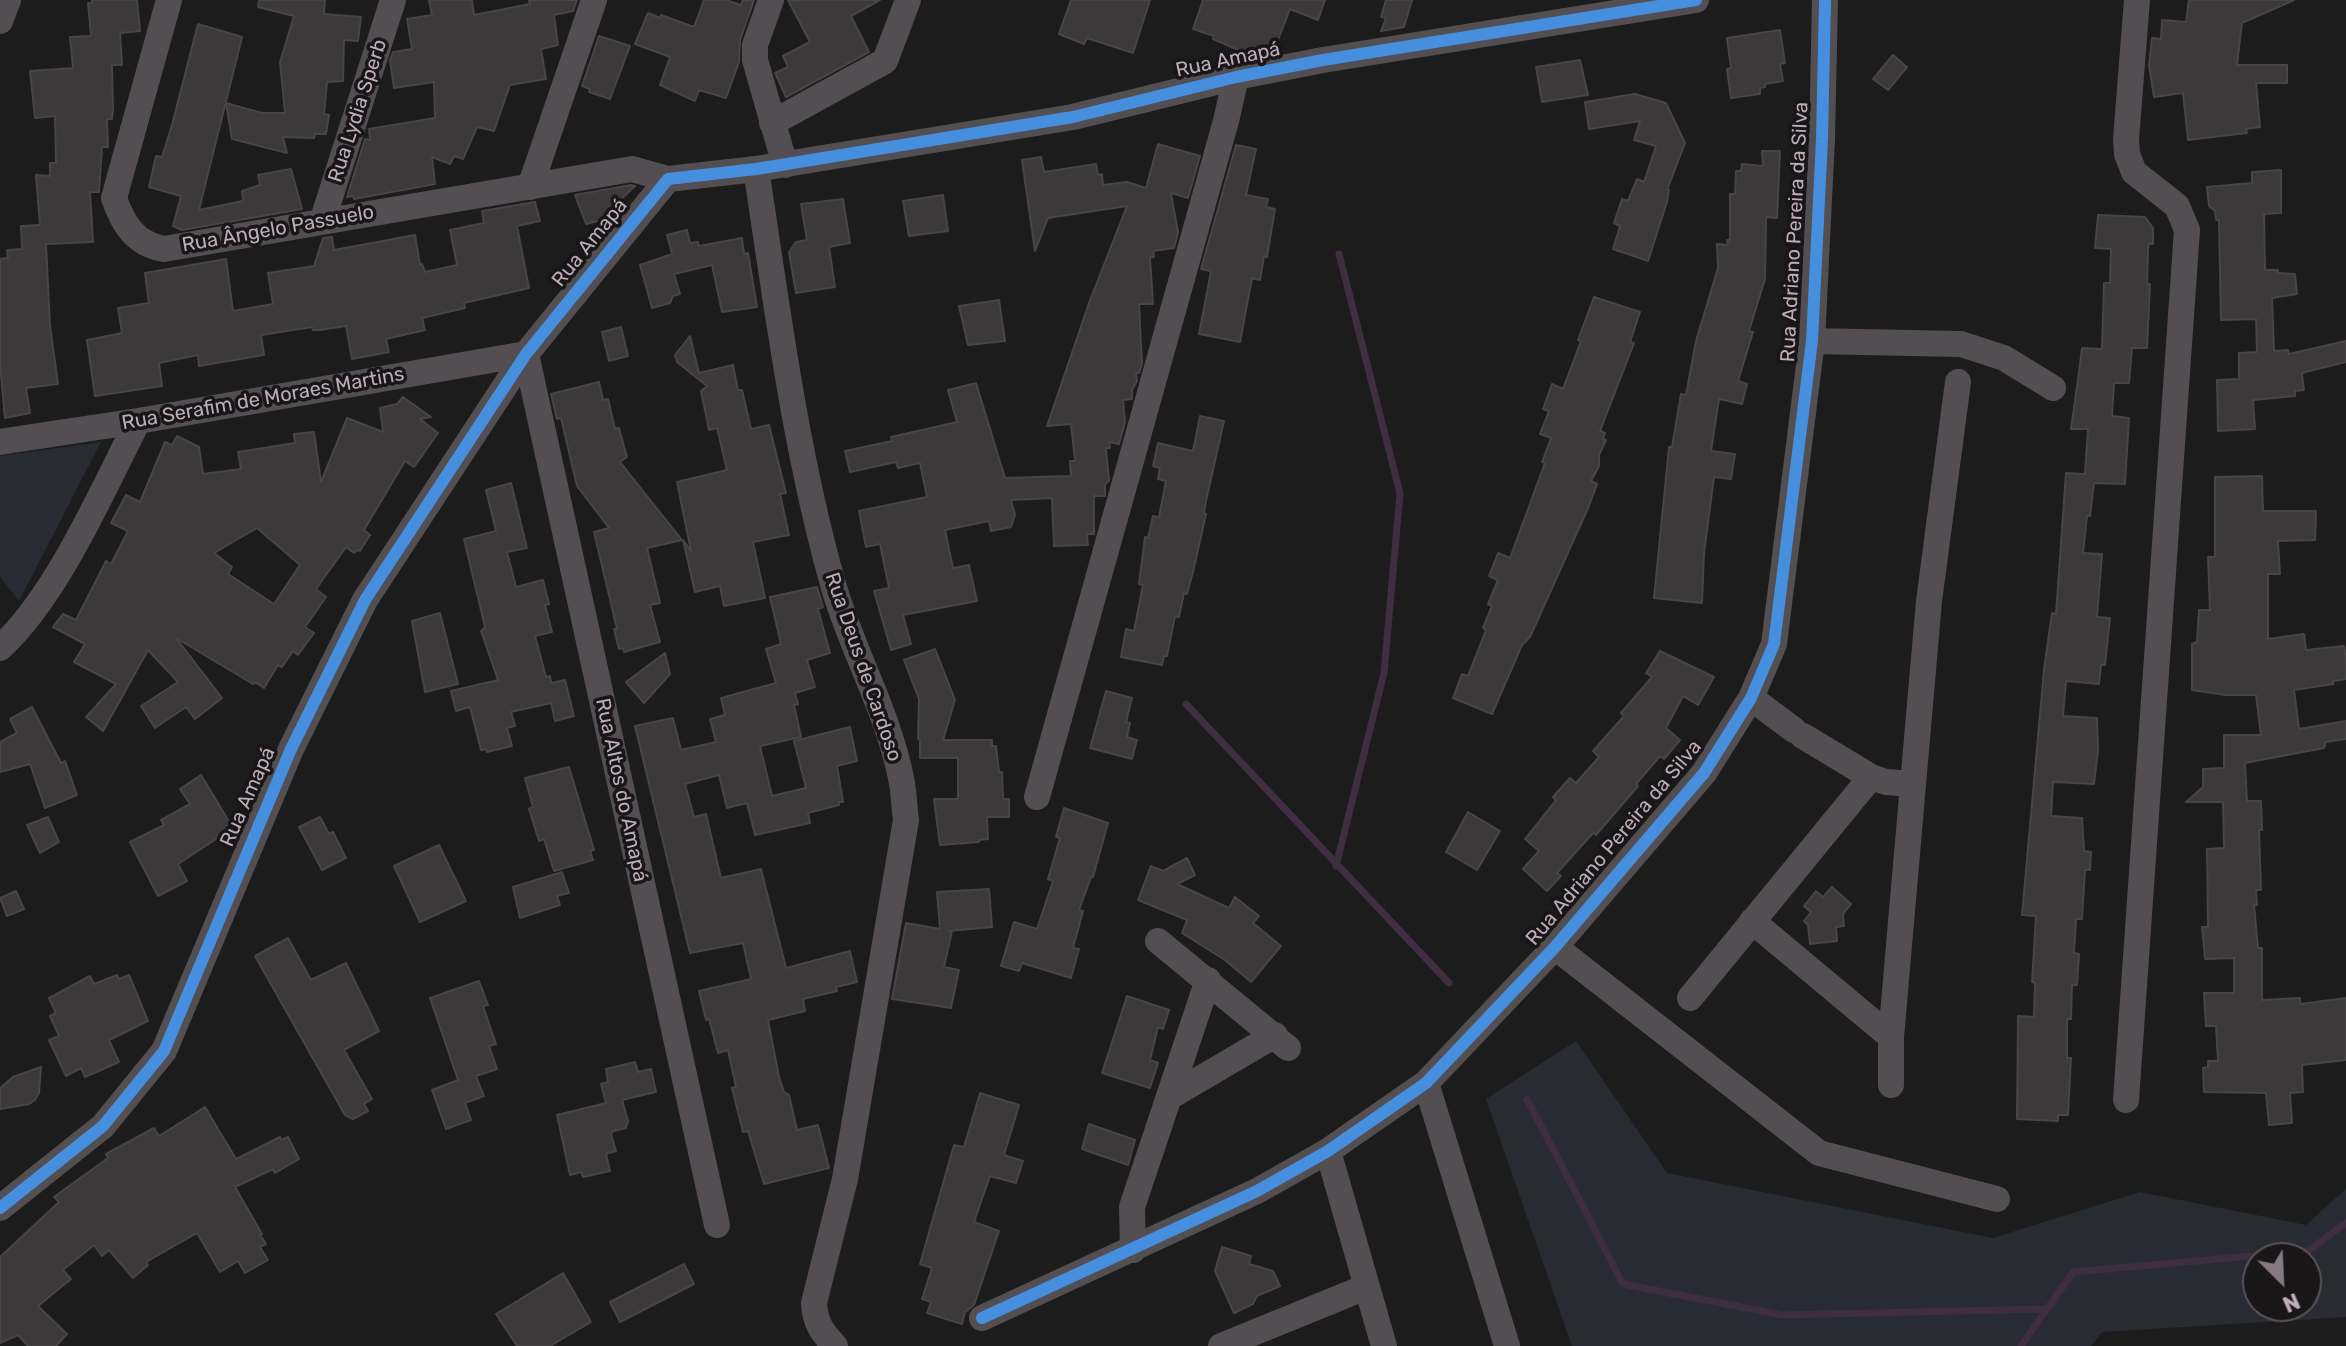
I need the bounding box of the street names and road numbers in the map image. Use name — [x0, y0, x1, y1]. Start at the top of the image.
street label: Rua Lydia Sperb — [324, 37, 392, 185]
street label: Rua Amapá — [1174, 37, 1282, 83]
street label: Rua Adriano Pereira da Silva — [1776, 101, 1814, 363]
street label: Rua Amapá — [547, 194, 633, 292]
street label: Rua Ângelo Passuelo — [180, 200, 376, 258]
street label: Rua Serafim de Moraes Martins — [120, 362, 406, 436]
street label: Rua Deus de Cardoso — [819, 569, 907, 765]
street label: Rua Altos do Amapá — [590, 696, 652, 884]
street label: Rua Adriano Pereira da Silva — [1521, 735, 1707, 951]
street label: Rua Amapá — [215, 744, 281, 850]

